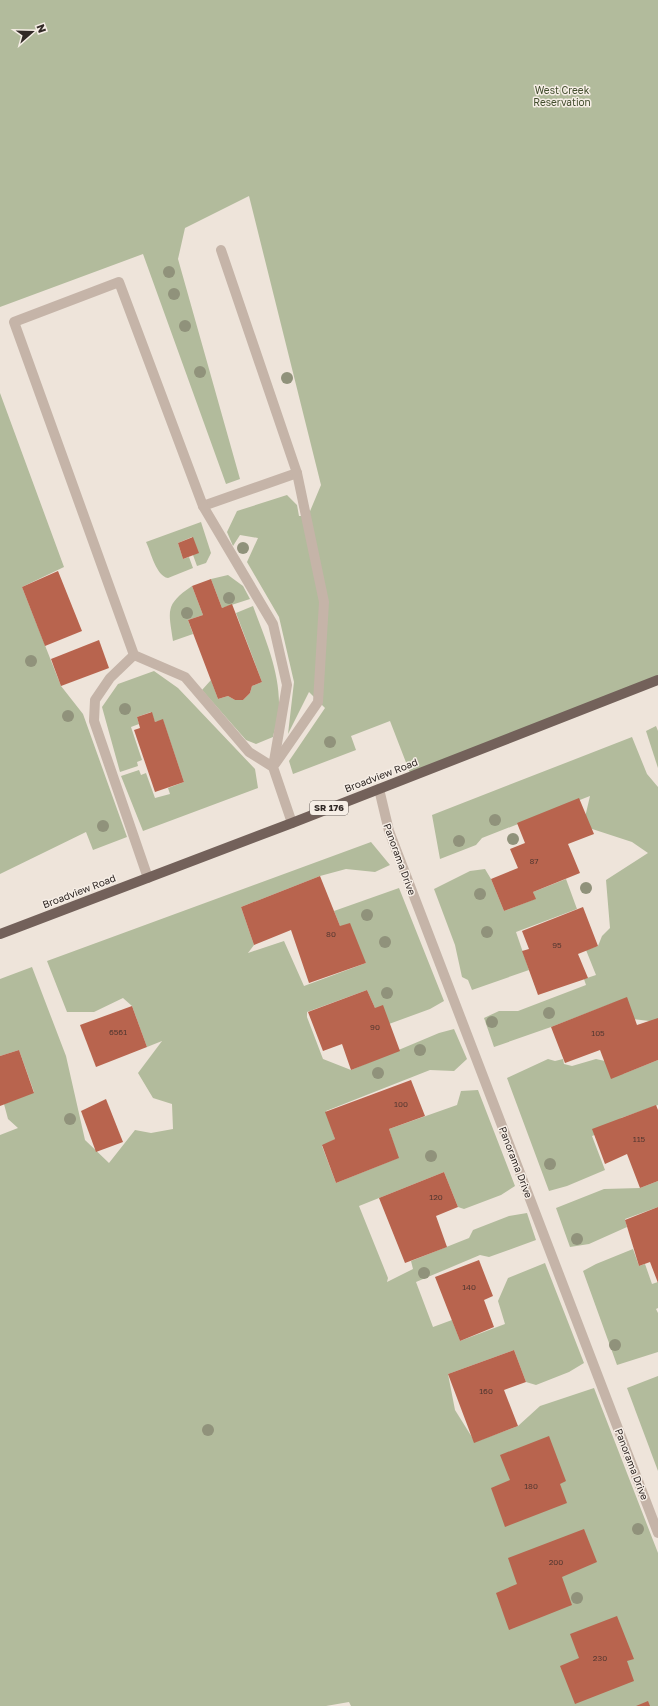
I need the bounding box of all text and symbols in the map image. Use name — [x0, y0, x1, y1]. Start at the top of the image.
north arrow — [12, 12, 52, 52]
text: N — [34, 22, 49, 35]
park label: West Creek Reservation — [533, 84, 591, 108]
street label: Broadview Road — [343, 756, 419, 794]
road number: SR 176 — [310, 801, 348, 815]
street label: Panorama Drive — [381, 821, 419, 897]
house number: 87 — [529, 856, 539, 866]
street label: Broadview Road — [41, 872, 117, 910]
house number: 80 — [326, 929, 336, 939]
house number: 95 — [552, 940, 562, 950]
house number: 90 — [370, 1022, 380, 1032]
house number: 6561 — [109, 1027, 127, 1037]
house number: 105 — [591, 1028, 605, 1038]
house number: 100 — [394, 1099, 408, 1109]
street label: Panorama Drive — [497, 1125, 535, 1200]
house number: 115 — [633, 1134, 646, 1144]
house number: 120 — [429, 1192, 443, 1202]
house number: 140 — [462, 1282, 476, 1292]
house number: 160 — [479, 1386, 493, 1396]
street label: Panorama Drive — [613, 1427, 651, 1502]
house number: 180 — [524, 1481, 538, 1491]
house number: 200 — [549, 1557, 563, 1567]
house number: 230 — [593, 1653, 607, 1663]

